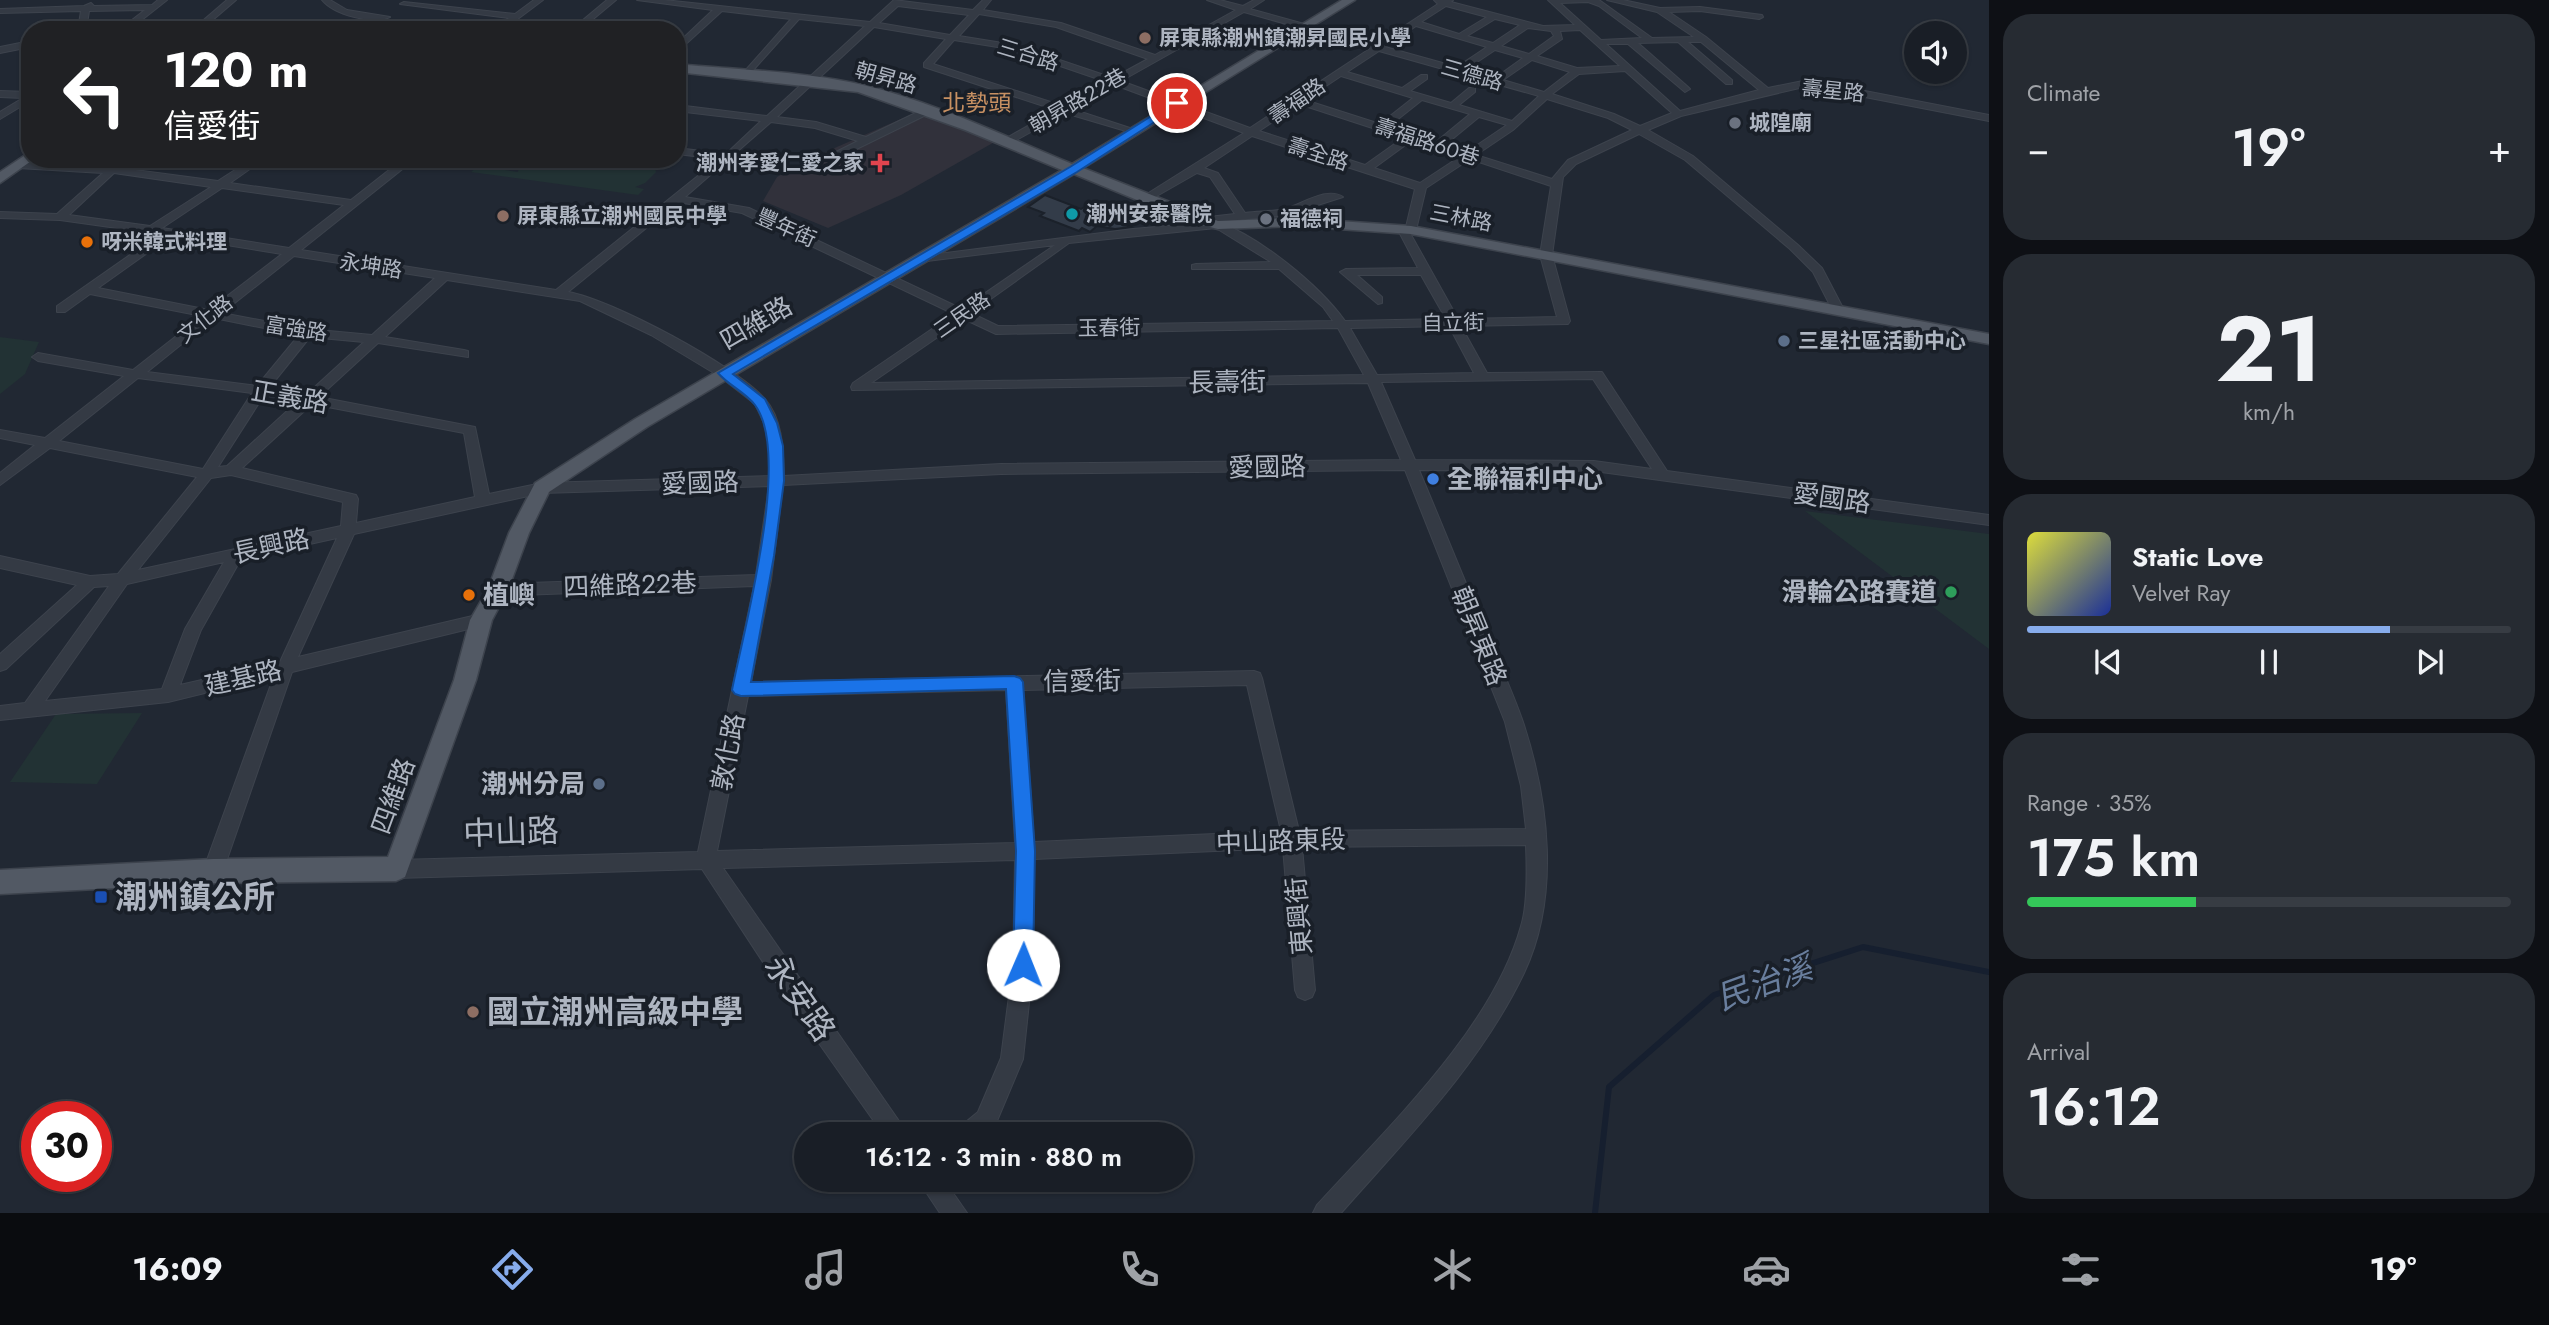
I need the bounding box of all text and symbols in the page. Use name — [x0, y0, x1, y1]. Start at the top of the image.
map controls — [1904, 21, 1967, 84]
button: sound — [1904, 21, 1967, 84]
place label: 屏東縣潮州鎮潮昇國民小學 — [1159, 23, 1411, 53]
marker: 屏東縣潮州鎮潮昇國民小學 — [1137, 30, 1153, 46]
street label: 三合路 — [993, 31, 1063, 79]
text: 120 m — [164, 35, 308, 105]
icon: left — [49, 49, 140, 140]
street label: 三德路 — [1438, 52, 1506, 98]
street label: 朝昇路 — [852, 55, 920, 101]
street label: 朝昇路22巷 — [1024, 61, 1132, 141]
street label: 壽福路 — [1262, 71, 1332, 131]
pin — [1147, 73, 1207, 133]
street label: 壽星路 — [1800, 73, 1866, 109]
text: Climate — [2027, 76, 2100, 110]
icon: arrive — [1158, 84, 1196, 122]
district label: 北勢頭 — [943, 86, 1012, 120]
text: 信愛街 — [164, 103, 260, 149]
place label: 城隍廟 — [1749, 108, 1812, 138]
text: 19° — [2232, 110, 2306, 186]
street label: 壽福路60巷 — [1371, 111, 1483, 173]
marker: 城隍廟 — [1727, 115, 1743, 131]
text: − — [2027, 121, 2049, 176]
text: + — [2488, 121, 2511, 176]
street label: 壽全路 — [1283, 130, 1353, 178]
place label: 潮州孝愛仁愛之家 — [696, 148, 864, 178]
marker: 潮州孝愛仁愛之家 — [870, 153, 890, 173]
street label: 三林路 — [1427, 197, 1495, 239]
place label: 潮州安泰醫院 — [1086, 199, 1212, 229]
place label: 屏東縣立潮州國民中學 — [517, 201, 727, 231]
street label: 豐年街 — [751, 201, 821, 255]
place label: 福德祠 — [1280, 204, 1343, 234]
marker: 潮州安泰醫院 — [1064, 206, 1080, 222]
marker: 屏東縣立潮州國民中學 — [495, 208, 511, 224]
marker: 福德祠 — [1258, 211, 1274, 227]
place label: 呀米韓式料理 — [101, 227, 227, 257]
marker: 呀米韓式料理 — [79, 234, 95, 250]
street label: 永坤路 — [338, 246, 404, 286]
text: 21 — [2216, 284, 2322, 415]
street label: 三民路 — [928, 285, 996, 345]
street label: 四維路 — [713, 287, 799, 359]
street label: 文化路 — [171, 288, 239, 350]
street label: 自立街 — [1421, 307, 1485, 339]
street label: 富強路 — [263, 309, 329, 349]
street label: 玉春街 — [1077, 312, 1141, 344]
place label: 三星社區活動中心 — [1798, 326, 1966, 356]
marker: 三星社區活動中心 — [1776, 333, 1792, 349]
street label: 長壽街 — [1188, 362, 1266, 402]
street label: 正義路 — [248, 372, 332, 422]
text: km/h — [2243, 395, 2295, 429]
street label: 愛國路 — [1228, 447, 1306, 487]
place label: 全聯福利中心 — [1447, 460, 1603, 498]
street label: 愛國路 — [660, 463, 740, 503]
marker: 全聯福利中心 — [1425, 471, 1441, 487]
street label: 愛國路 — [1791, 474, 1873, 522]
street label: 長興路 — [229, 519, 313, 573]
text: Static Love — [2132, 538, 2264, 576]
street label: 四維路22巷 — [563, 564, 697, 606]
place label: 滑輪公路賽道 — [1781, 573, 1937, 611]
place label: 植嶼 — [483, 576, 535, 614]
text: Velvet Ray — [2132, 576, 2230, 610]
street label: 朝昇東路 — [1442, 581, 1516, 691]
marker: 滑輪公路賽道 — [1943, 584, 1959, 600]
marker: 植嶼 — [461, 587, 477, 603]
icon: previous — [2089, 643, 2127, 681]
icon: pause — [2250, 643, 2288, 681]
icon: next — [2411, 643, 2449, 681]
street label: 建基路 — [201, 651, 285, 705]
street label: 信愛街 — [1043, 661, 1121, 701]
street label: 敦化路 — [702, 710, 754, 794]
street label: 四維路 — [362, 753, 424, 839]
place label: 潮州分局 — [481, 765, 585, 803]
marker: 潮州分局 — [591, 776, 607, 792]
text: Range · 35% — [2027, 786, 2151, 820]
street label: 中山路 — [462, 807, 560, 857]
street label: 中山路東段 — [1215, 820, 1347, 862]
text: 175 km — [2027, 820, 2200, 896]
place label: 潮州鎮公所 — [115, 874, 275, 920]
street label: 東興街 — [1277, 875, 1321, 957]
marker: 潮州鎮公所 — [93, 889, 109, 905]
position arrow — [986, 928, 1060, 1002]
water label: 民治溪 — [1710, 942, 1822, 1021]
street label: 永安路 — [754, 945, 846, 1051]
place label: 國立潮州高級中學 — [487, 989, 743, 1035]
marker: 國立潮州高級中學 — [465, 1004, 481, 1020]
text: Arrival — [2027, 1035, 2090, 1069]
text: 16:12 — [2027, 1069, 2160, 1145]
speed limit sign: 30 — [21, 1101, 112, 1192]
text: 16:12 · 3 min · 880 m — [865, 1138, 1122, 1176]
icon: directions — [488, 1245, 537, 1294]
icon: music — [801, 1245, 850, 1294]
icon: phone — [1115, 1245, 1164, 1294]
icon: climate — [1428, 1245, 1477, 1294]
icon: car — [1742, 1245, 1791, 1294]
icon: filters — [2056, 1245, 2105, 1294]
text: 16:09 — [132, 1246, 223, 1292]
text: 19° — [2369, 1246, 2417, 1292]

